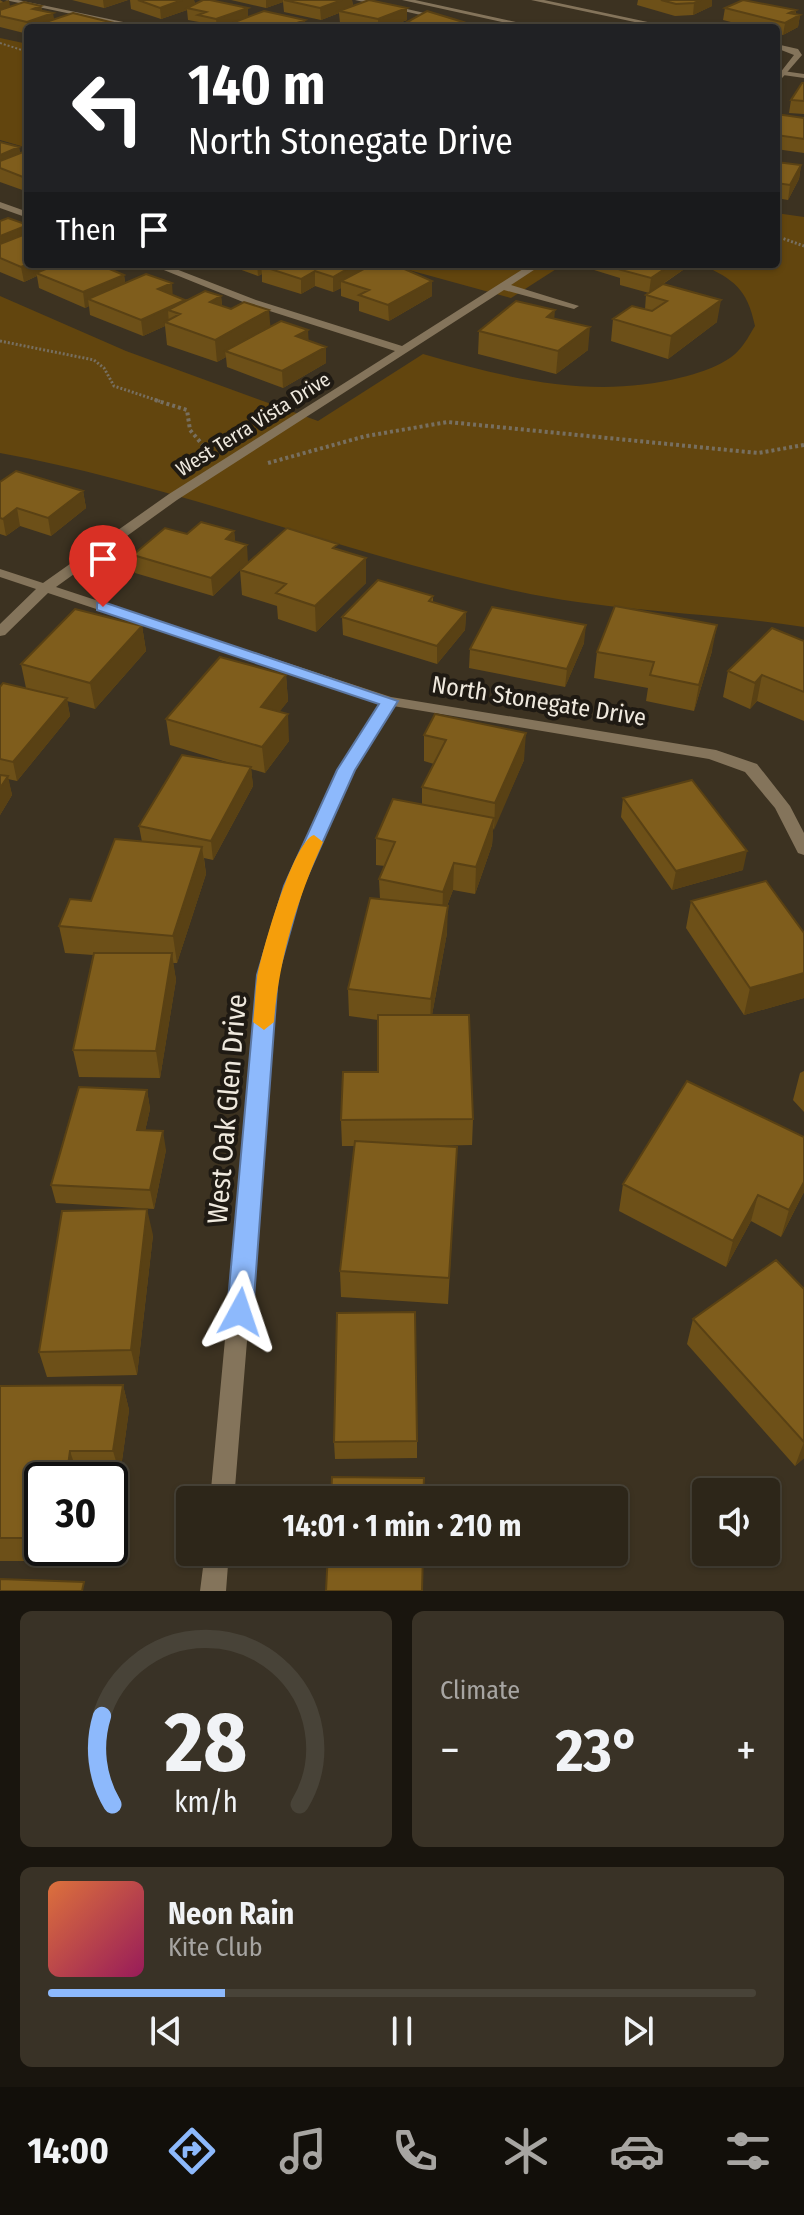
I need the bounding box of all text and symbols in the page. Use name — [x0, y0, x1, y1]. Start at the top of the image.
text: 140 m — [188, 52, 325, 119]
icon: left — [56, 56, 160, 160]
text: North Stonegate Drive — [188, 120, 513, 164]
icon: arrive — [132, 208, 176, 252]
text: Then — [56, 212, 116, 248]
street label: West Terra Vista Drive — [171, 367, 335, 481]
pin — [69, 525, 137, 607]
icon: arrive — [81, 537, 125, 581]
street label: North Stonegate Drive — [430, 670, 648, 732]
street label: West Oak Glen Drive — [201, 993, 253, 1225]
position arrow — [198, 1270, 282, 1354]
speed limit sign: 30 — [24, 1462, 128, 1566]
map controls — [692, 1478, 780, 1566]
button: sound — [692, 1478, 780, 1566]
text: 14:01 · 1 min · 210 m — [283, 1508, 521, 1544]
text: Climate — [440, 1675, 520, 1706]
text: 28 — [164, 1693, 247, 1793]
text: 23° — [556, 1715, 640, 1787]
text: − — [440, 1724, 460, 1777]
text: + — [736, 1724, 756, 1777]
text: km/h — [174, 1785, 238, 1820]
text: Neon Rain — [168, 1896, 294, 1932]
text: Kite Club — [168, 1932, 263, 1963]
icon: previous — [144, 2009, 188, 2053]
icon: pause — [380, 2009, 424, 2053]
icon: next — [616, 2009, 660, 2053]
icon: directions — [164, 2123, 220, 2179]
icon: music — [275, 2123, 331, 2179]
icon: phone — [387, 2123, 443, 2179]
icon: climate — [498, 2123, 554, 2179]
icon: car — [609, 2123, 665, 2179]
icon: filters — [720, 2123, 776, 2179]
text: 14:00 — [28, 2129, 109, 2173]

